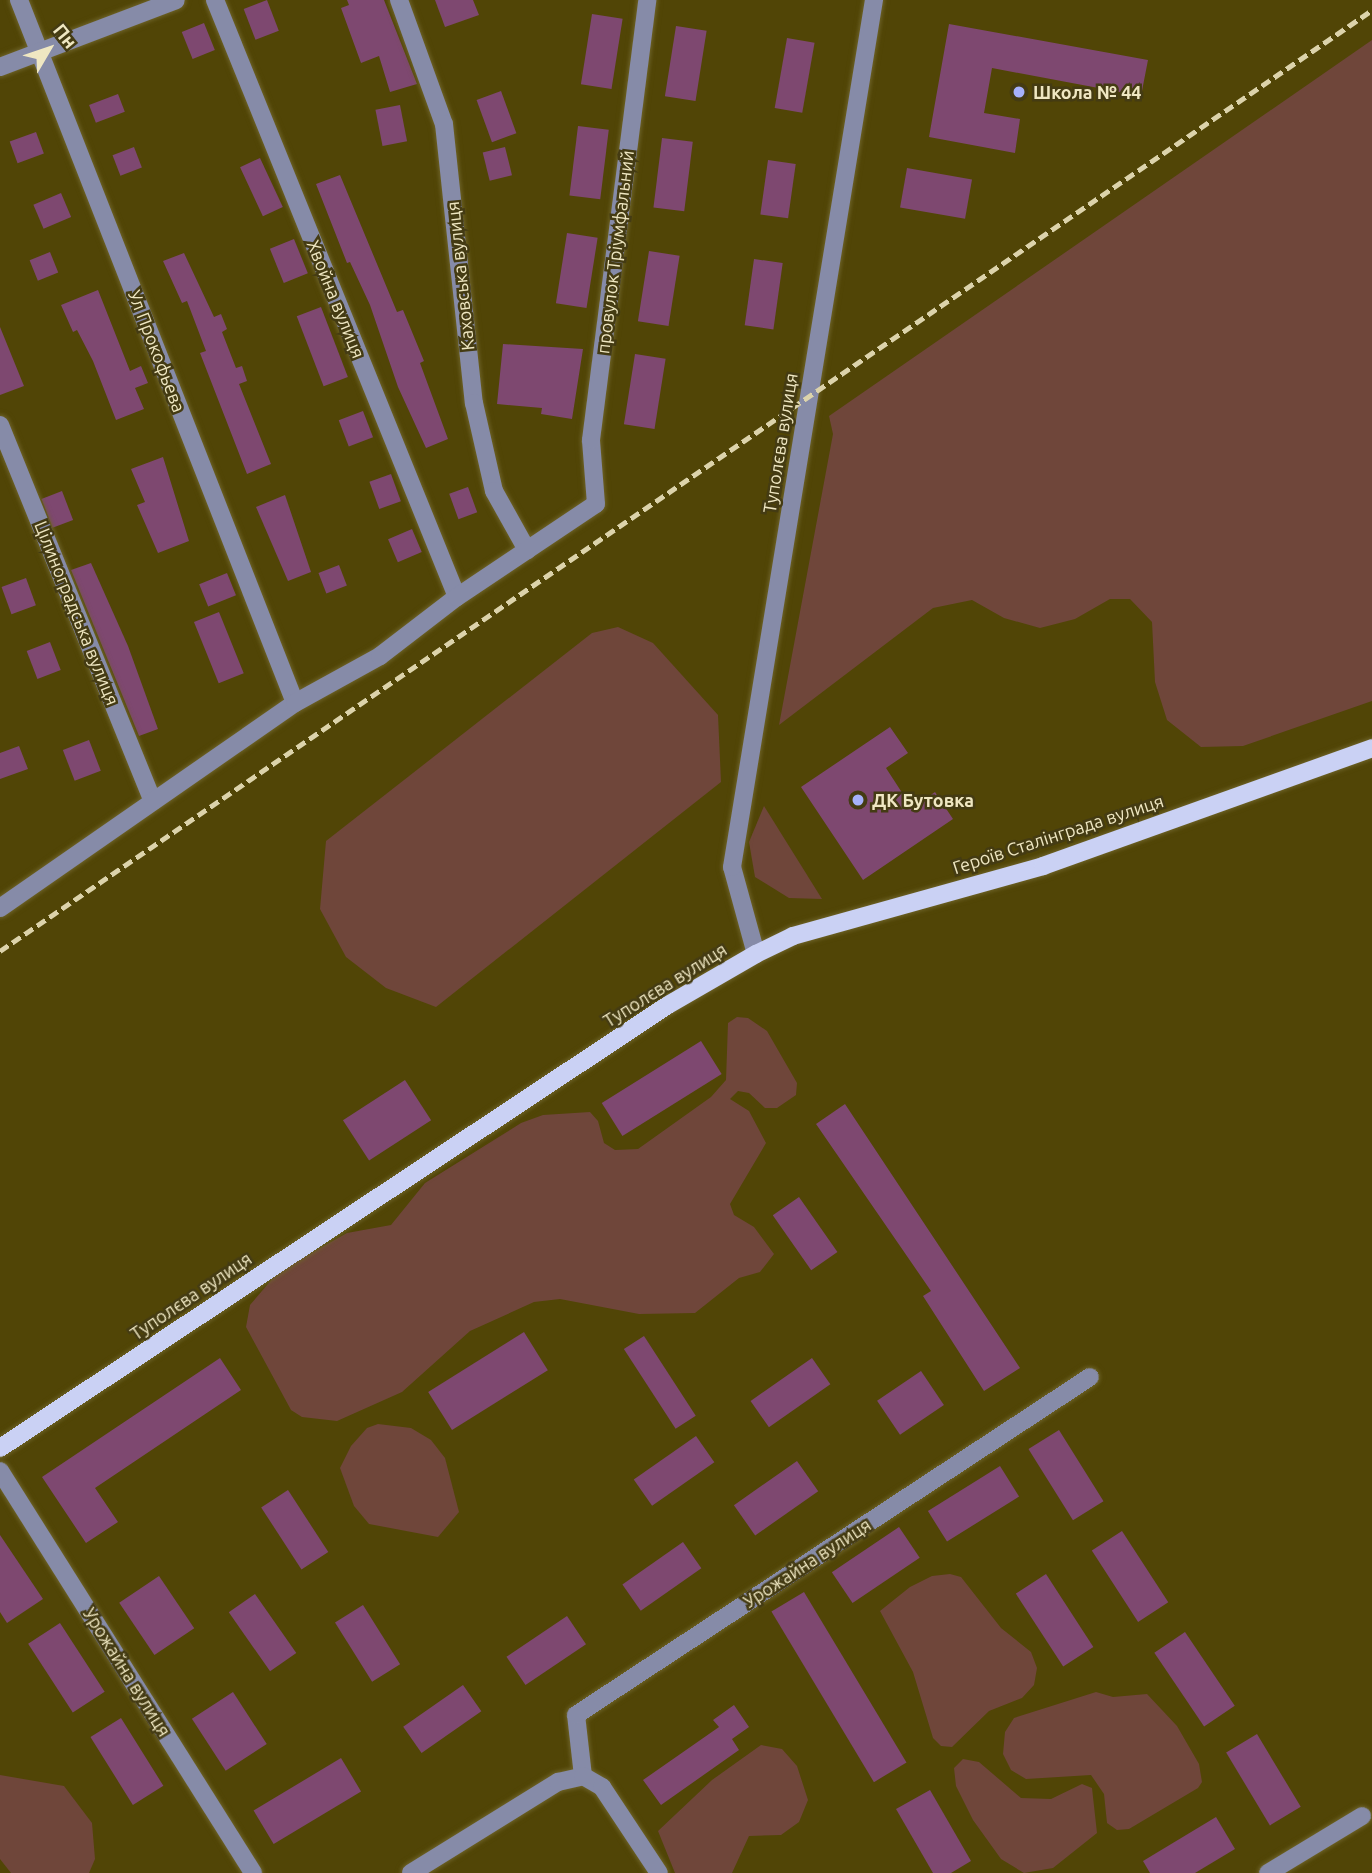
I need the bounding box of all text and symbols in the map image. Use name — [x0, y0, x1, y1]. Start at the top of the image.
north arrow — [14, 14, 84, 84]
text: Пн — [49, 19, 82, 52]
place label: Школа № 44 — [1033, 81, 1141, 103]
marker: Школа № 44 — [1011, 84, 1027, 100]
street label: провулок Тріумфальний — [592, 149, 638, 355]
street label: Каховська вулиця — [441, 201, 479, 351]
street label: Хвойна вулиця — [302, 237, 370, 361]
street label: Ул Прокофьева — [124, 287, 190, 415]
street label: Туполєва вулиця — [758, 371, 802, 515]
street label: Цілиноградська вулиця — [30, 518, 124, 708]
place label: ДК Бутовка — [872, 789, 974, 811]
street label: Героїв Сталінграда вулиця — [950, 790, 1166, 878]
marker: ДК Бутовка — [850, 792, 866, 808]
street label: Туполєва вулиця — [599, 938, 731, 1032]
street label: Туполєва вулиця — [126, 1247, 256, 1345]
street label: Урожайна вулиця — [739, 1514, 875, 1612]
street label: Урожайна вулиця — [79, 1604, 175, 1740]

